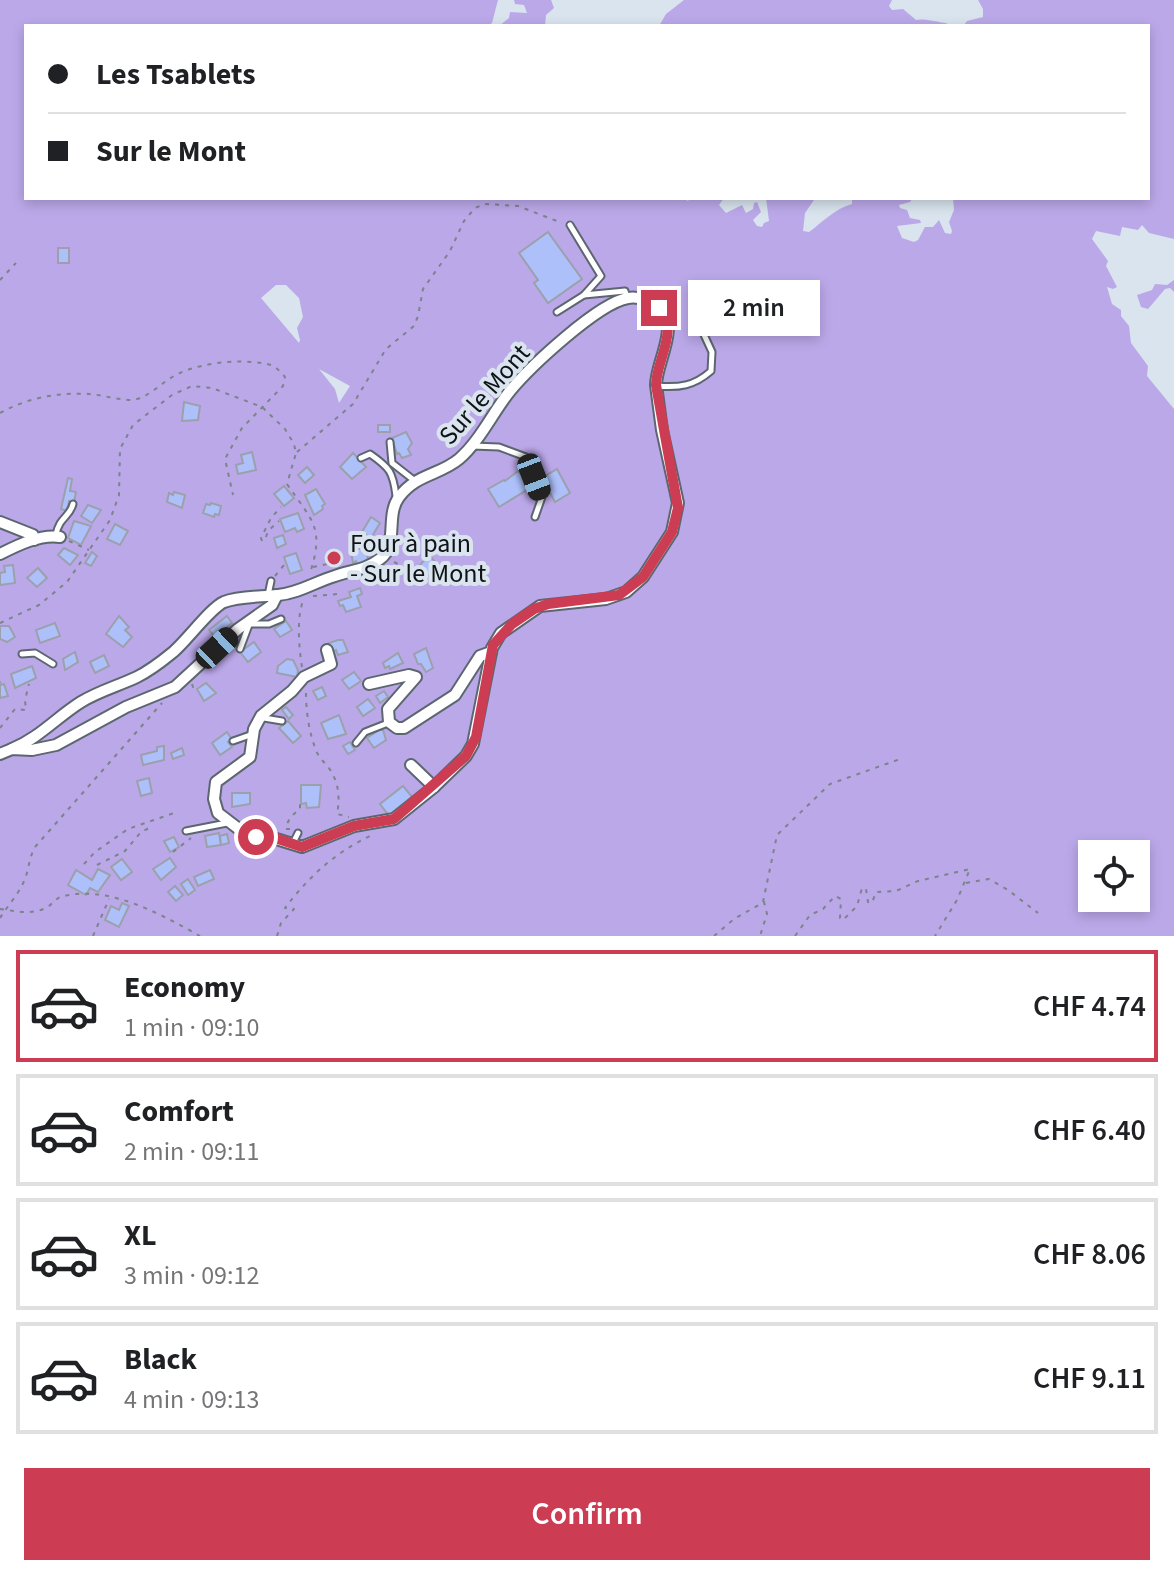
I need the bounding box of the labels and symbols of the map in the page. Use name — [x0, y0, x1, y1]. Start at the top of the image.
callout: 2 min — [687, 280, 819, 336]
route end — [641, 290, 677, 326]
street label: Sur le Mont — [430, 336, 539, 453]
car — [514, 450, 554, 504]
place label: Four à pain - Sur le Mont — [350, 525, 486, 592]
marker: Four à pain - Sur le Mont — [325, 549, 343, 567]
car — [191, 623, 243, 673]
route start — [238, 819, 274, 855]

